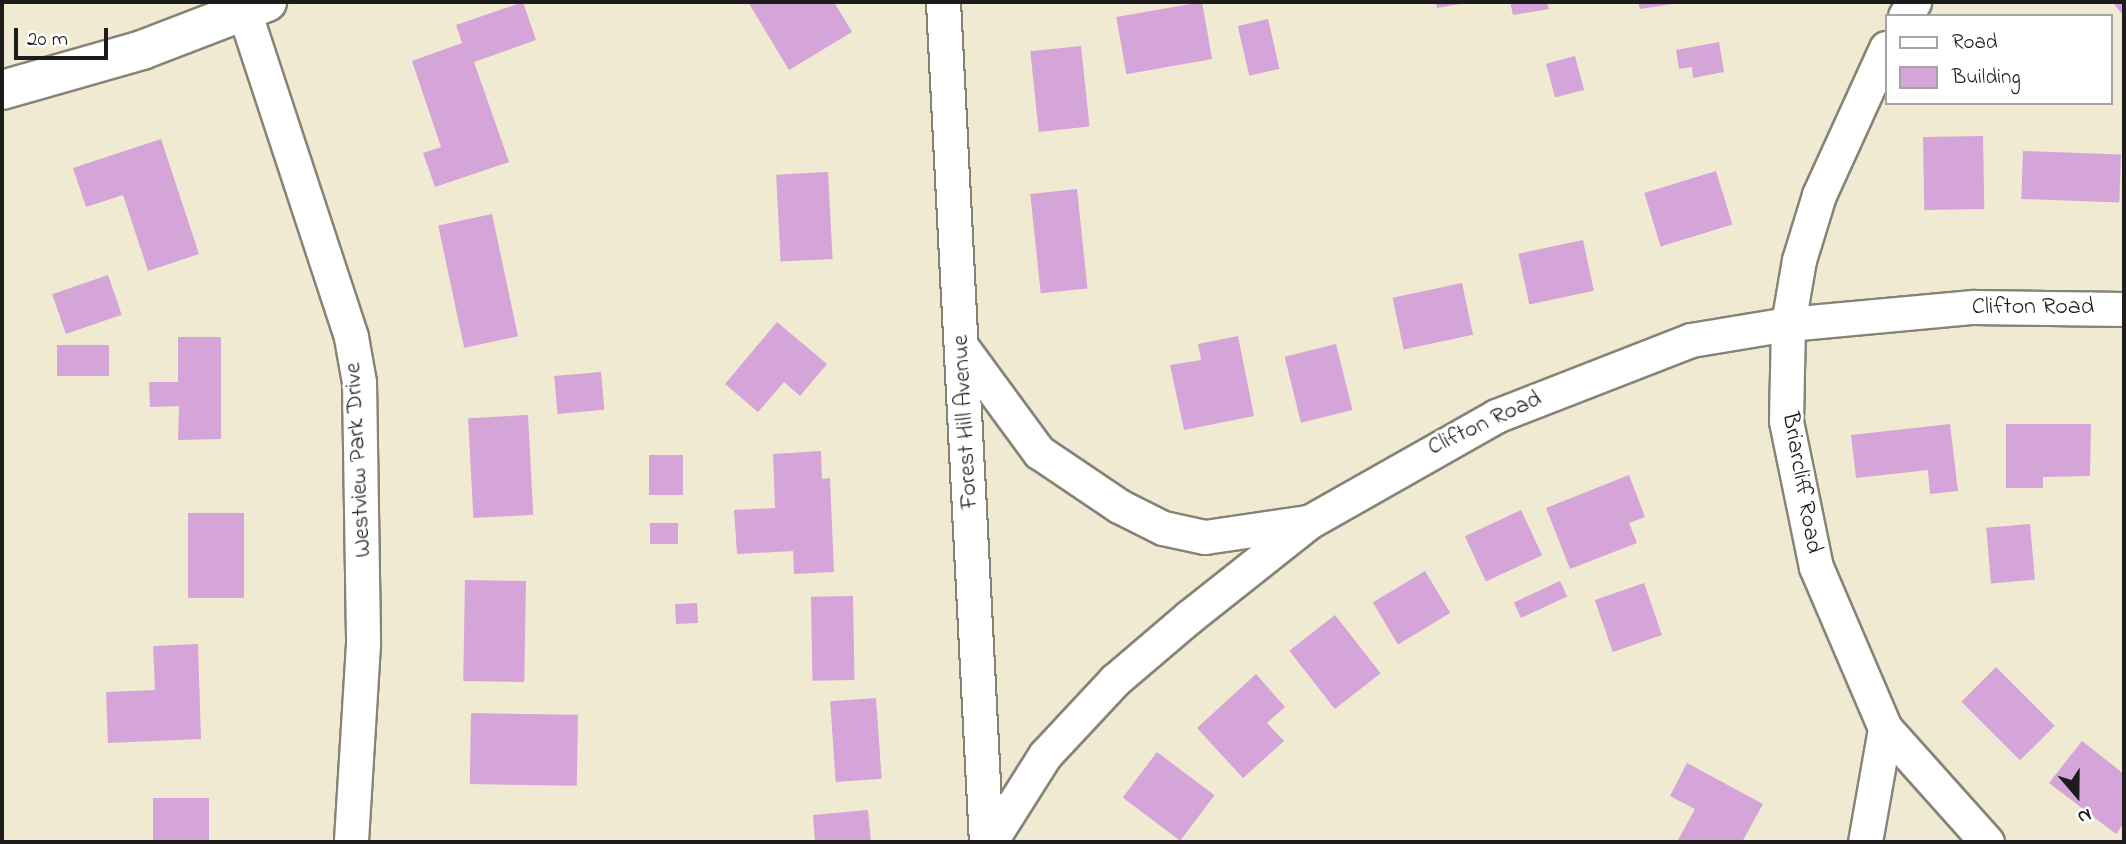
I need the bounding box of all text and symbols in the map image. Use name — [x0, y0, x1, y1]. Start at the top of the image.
scale bar — [18, 14, 112, 58]
legend — [1884, 14, 2112, 105]
text: 20 m — [27, 25, 68, 55]
text: Road — [1952, 28, 1998, 58]
text: Building — [1952, 63, 2021, 93]
street label: Clifton Road — [1972, 294, 2094, 322]
street label: Forest Hill Avenue — [947, 334, 985, 510]
street label: Westview Park Drive — [340, 362, 378, 558]
street label: Clifton Road — [1424, 385, 1546, 463]
street label: Briarcliff Road — [1774, 410, 1828, 556]
north arrow — [2042, 760, 2112, 830]
text: N — [2074, 800, 2095, 830]

